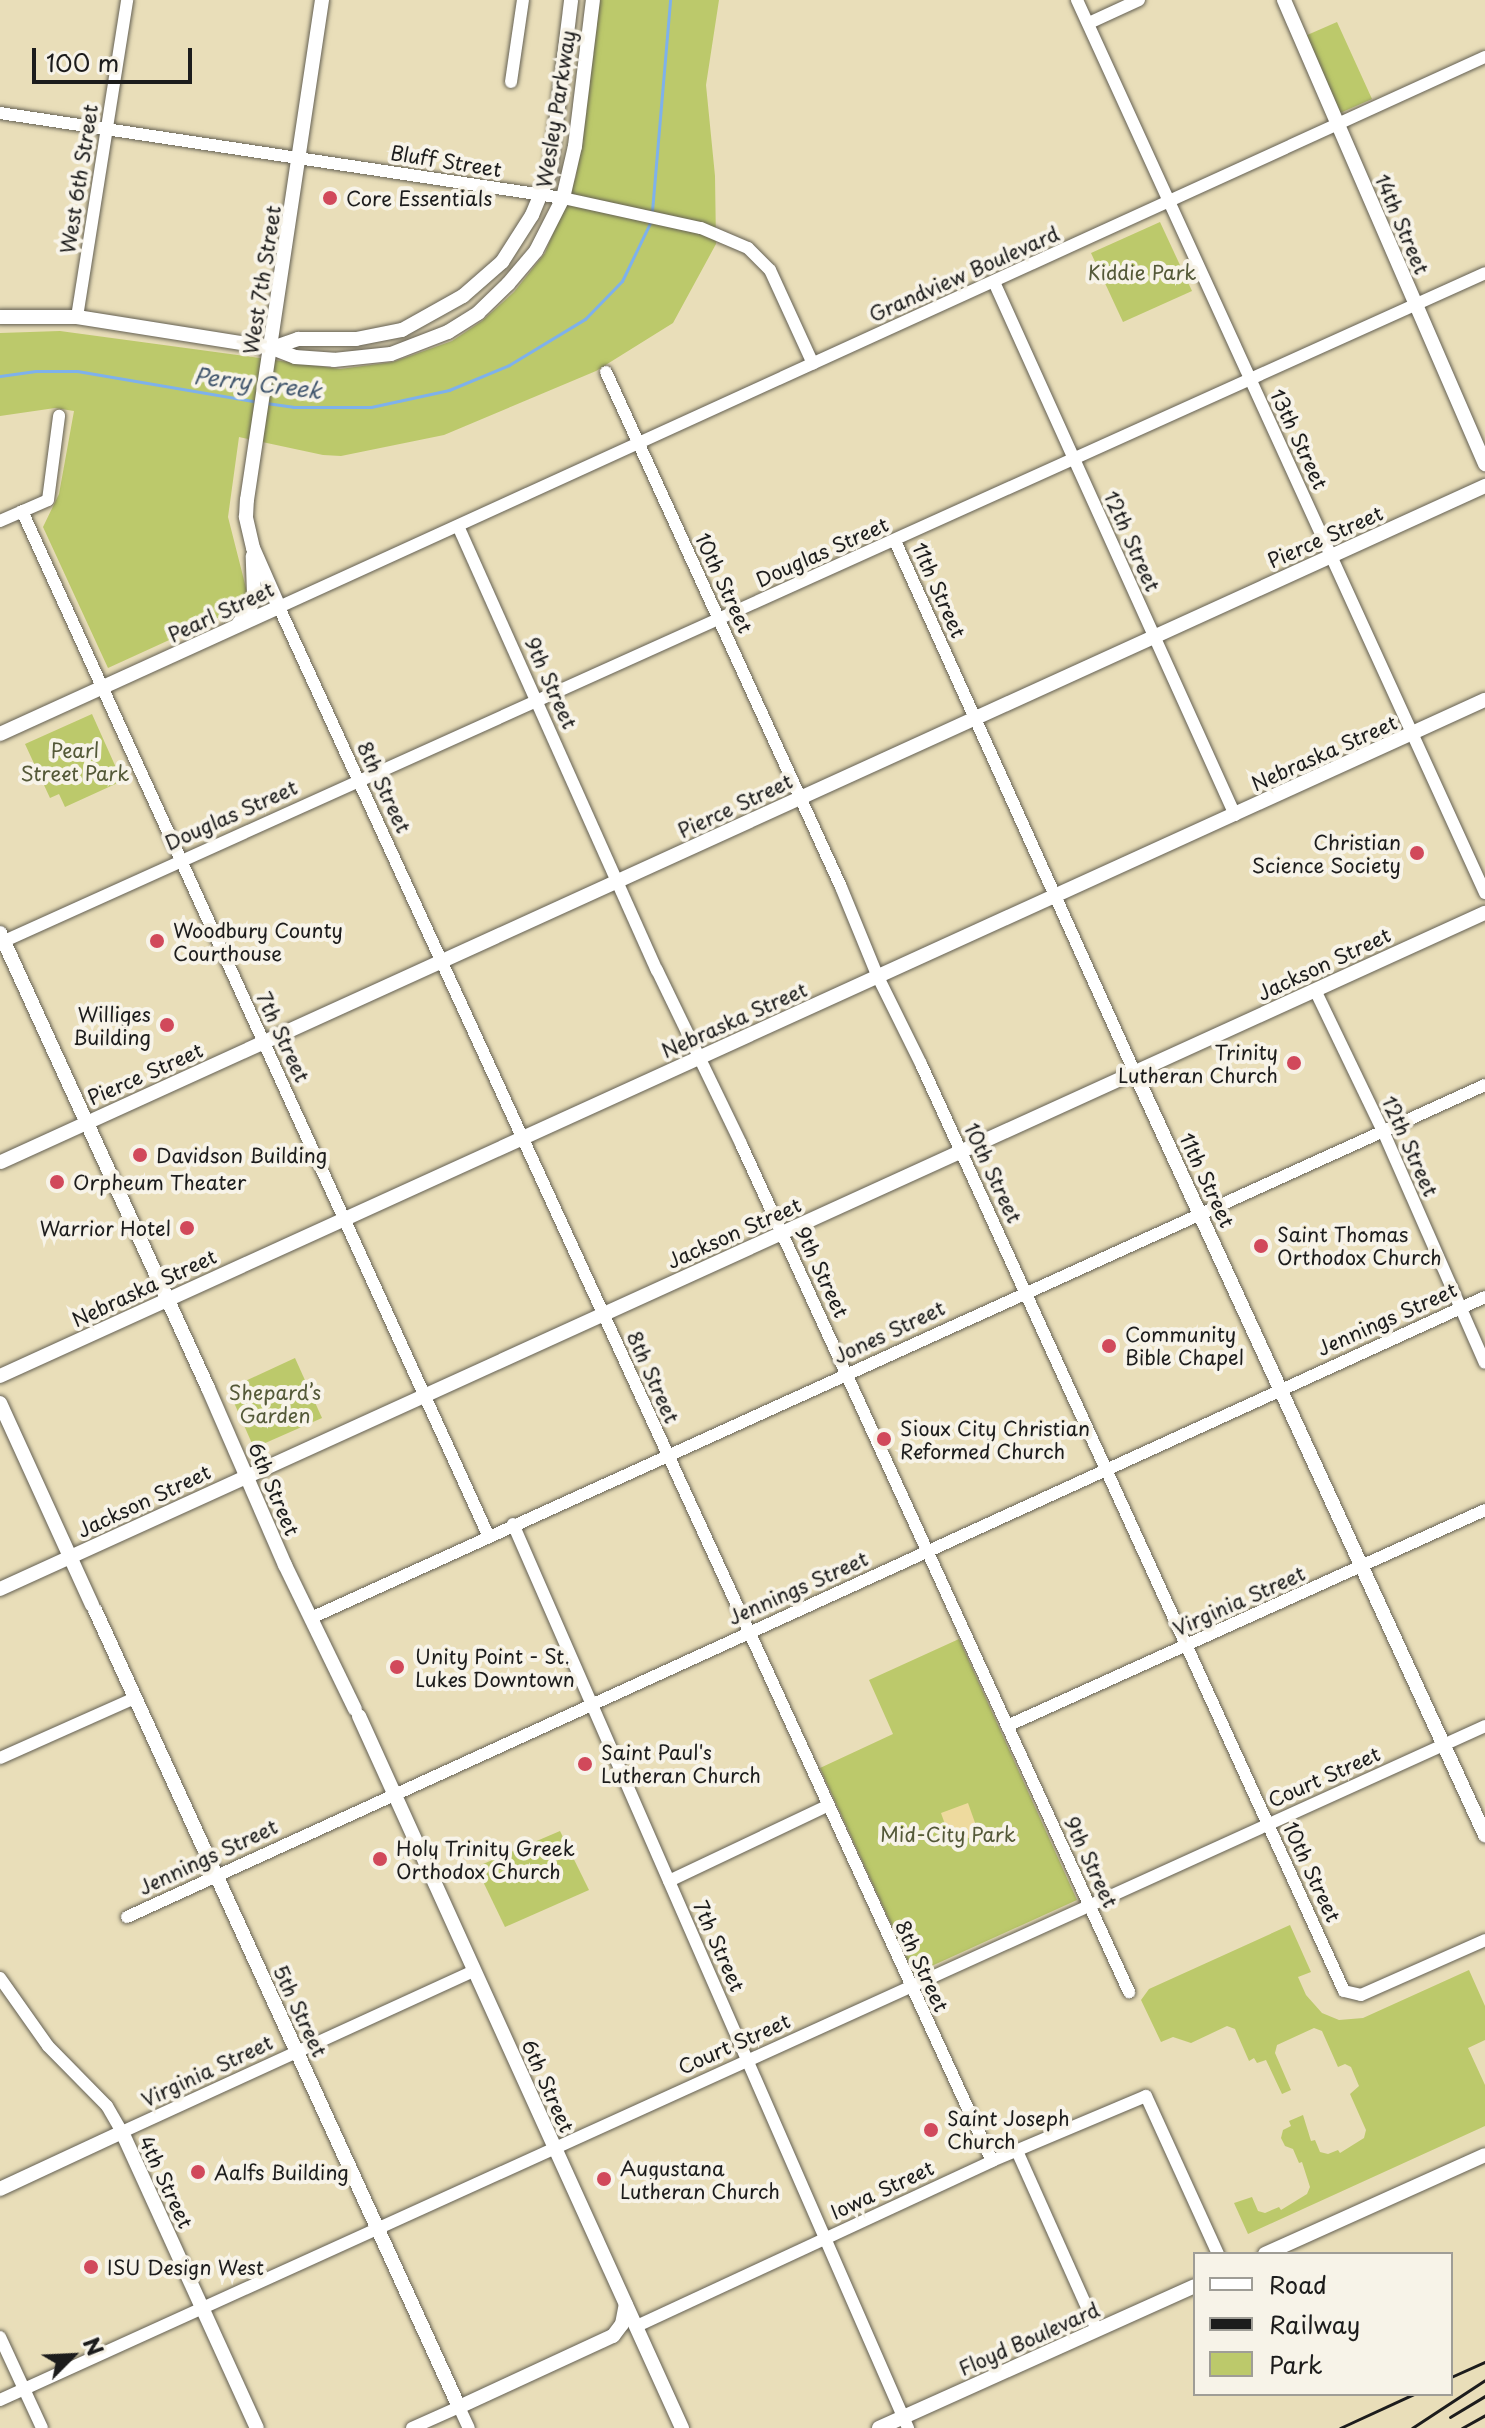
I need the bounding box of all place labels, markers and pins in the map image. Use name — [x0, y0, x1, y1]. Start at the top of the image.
place label: Core Essentials — [346, 186, 493, 210]
marker: Core Essentials — [321, 189, 339, 207]
place label: Christian Science Society — [1251, 830, 1401, 877]
marker: Christian Science Society — [1408, 844, 1426, 862]
place label: Woodbury County Courthouse — [173, 918, 344, 965]
marker: Woodbury County Courthouse — [148, 932, 166, 950]
place label: Williges Building — [73, 1002, 151, 1049]
marker: Williges Building — [158, 1016, 176, 1034]
place label: Trinity Lutheran Church — [1118, 1040, 1278, 1087]
marker: Trinity Lutheran Church — [1285, 1054, 1303, 1072]
place label: Davidson Building — [156, 1143, 327, 1167]
marker: Davidson Building — [131, 1146, 149, 1164]
place label: Orpheum Theater — [73, 1170, 245, 1194]
marker: Orpheum Theater — [48, 1173, 66, 1191]
place label: Warrior Hotel — [39, 1216, 171, 1240]
marker: Warrior Hotel — [178, 1219, 196, 1237]
place label: Saint Thomas Orthodox Church — [1277, 1222, 1442, 1269]
marker: Saint Thomas Orthodox Church — [1252, 1237, 1270, 1255]
place label: Community Bible Chapel — [1125, 1322, 1245, 1369]
marker: Community Bible Chapel — [1100, 1337, 1118, 1355]
place label: Sioux City Christian Reformed Church — [900, 1416, 1093, 1463]
marker: Sioux City Christian Reformed Church — [875, 1430, 893, 1448]
place label: Unity Point - St. Lukes Downtown — [415, 1644, 578, 1691]
marker: Unity Point - St. Lukes Downtown — [386, 1656, 408, 1678]
place label: Saint Paul's Lutheran Church — [601, 1740, 761, 1787]
marker: Saint Paul's Lutheran Church — [576, 1755, 594, 1773]
place label: Holy Trinity Greek Orthodox Church — [396, 1836, 577, 1883]
marker: Holy Trinity Greek Orthodox Church — [371, 1850, 389, 1868]
place label: Saint Joseph Church — [947, 2106, 1070, 2153]
marker: Saint Joseph Church — [922, 2121, 940, 2139]
place label: Augustana Lutheran Church — [620, 2156, 780, 2203]
place label: Aalfs Building — [214, 2160, 349, 2184]
marker: Aalfs Building — [189, 2163, 207, 2181]
marker: Augustana Lutheran Church — [595, 2170, 613, 2188]
place label: ISU Design West — [107, 2255, 266, 2279]
marker: ISU Design West — [82, 2258, 100, 2276]

